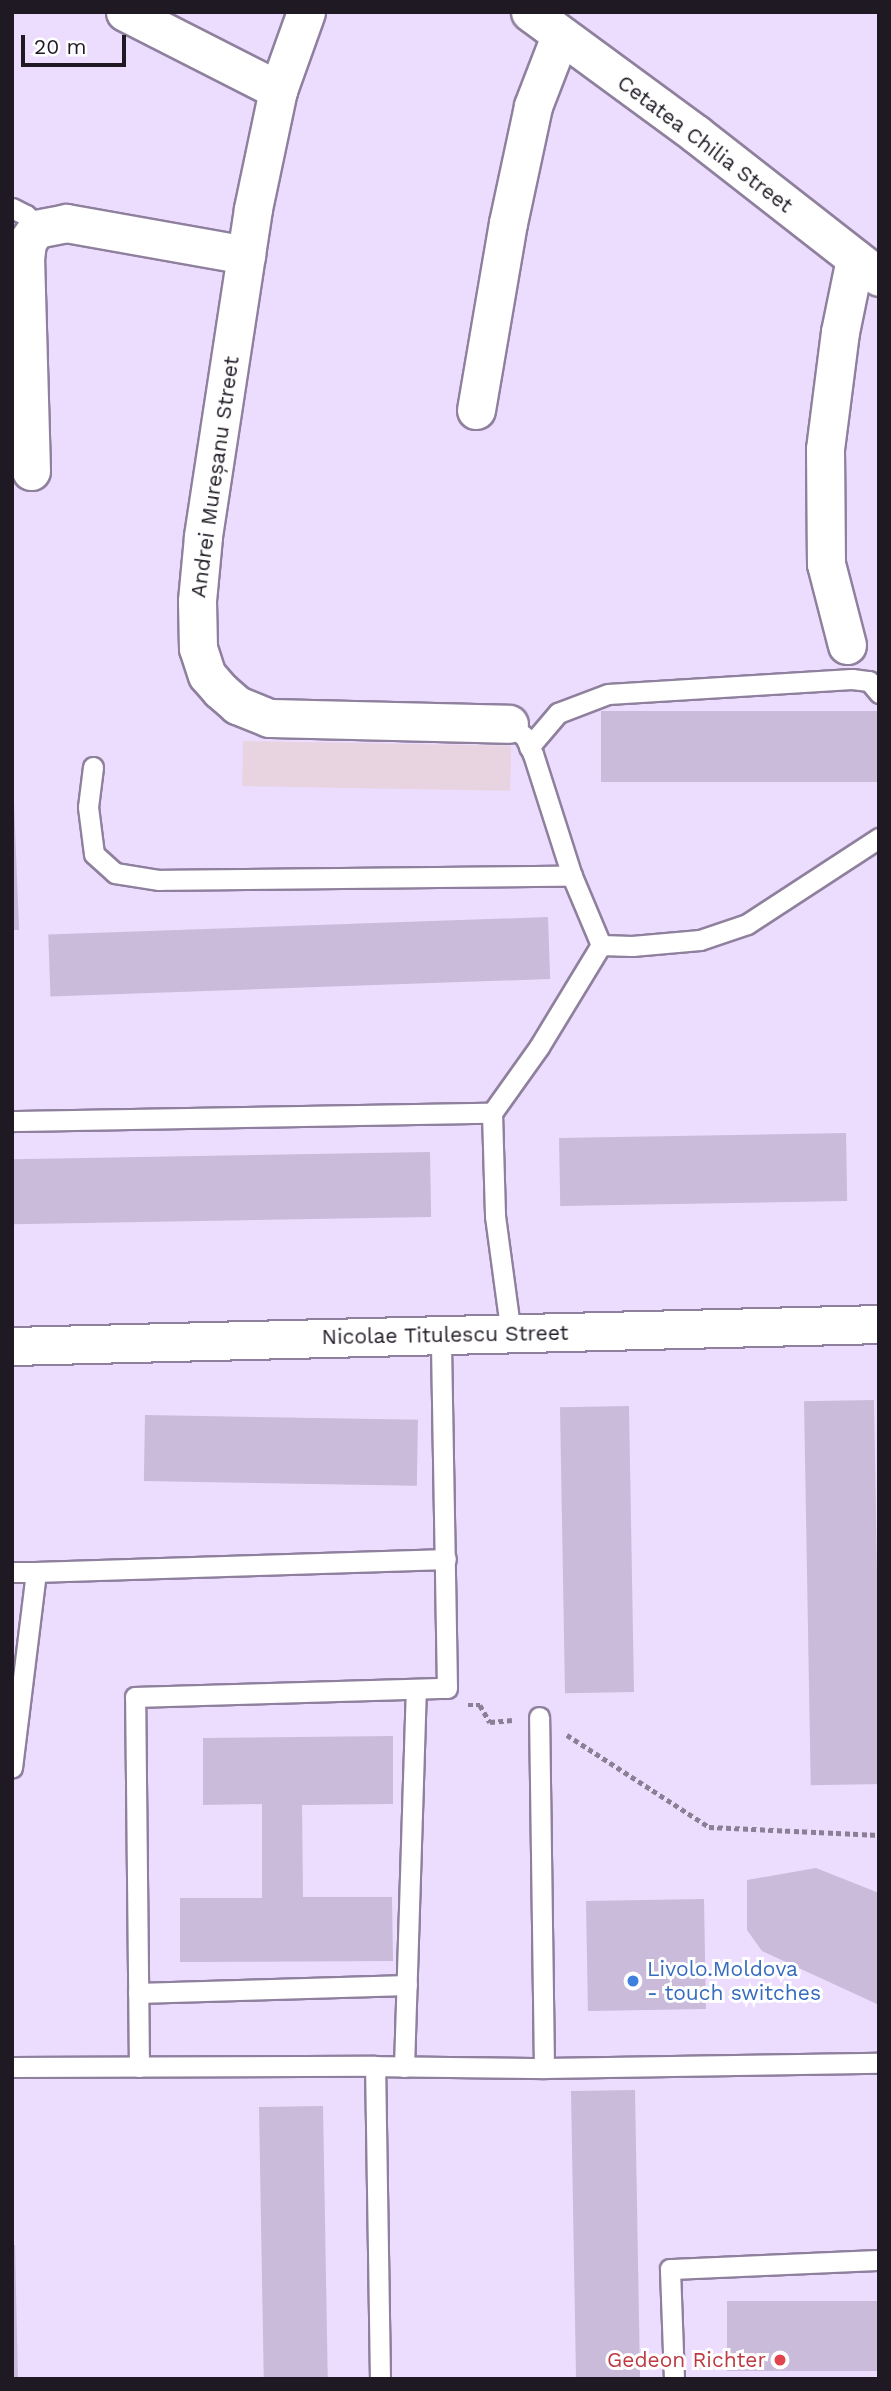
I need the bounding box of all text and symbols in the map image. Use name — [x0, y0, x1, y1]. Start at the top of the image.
scale bar — [24, 21, 130, 65]
text: 20 m — [34, 34, 86, 59]
street label: Cetatea Chilia Street — [612, 70, 798, 218]
street label: Andrei Mureșanu Street — [186, 355, 244, 599]
street label: Nicolae Titulescu Street — [321, 1320, 569, 1350]
place label: Livolo.Moldova - touch switches — [647, 1956, 821, 2006]
marker: Livolo.Moldova - touch switches — [625, 1973, 641, 1989]
place label: Gedeon Richter — [607, 2347, 766, 2373]
marker: Gedeon Richter — [772, 2352, 788, 2368]

